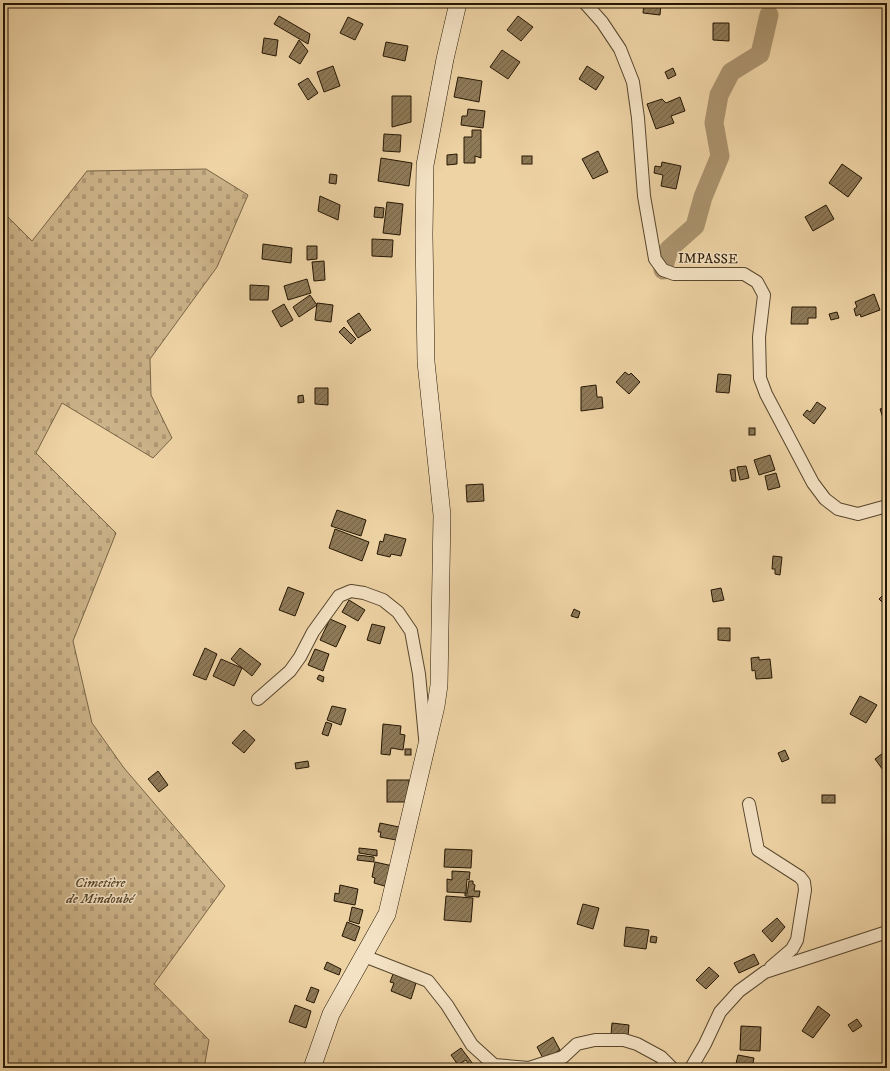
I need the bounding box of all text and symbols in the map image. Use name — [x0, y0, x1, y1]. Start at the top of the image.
street label: IMPASSE — [678, 249, 738, 269]
park label: Cimetière de Mindoubé — [65, 874, 136, 908]

